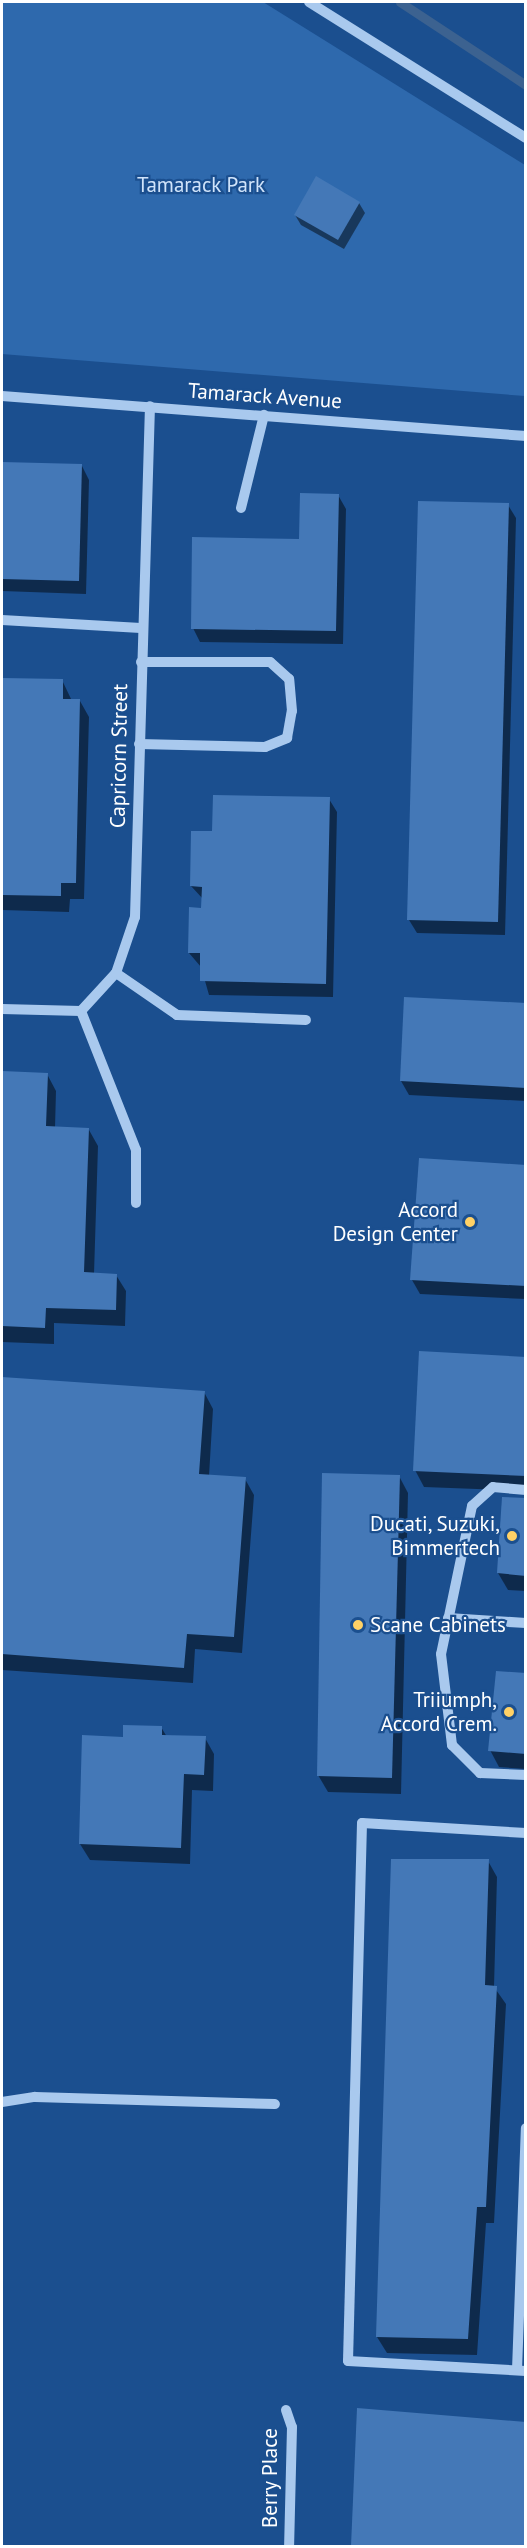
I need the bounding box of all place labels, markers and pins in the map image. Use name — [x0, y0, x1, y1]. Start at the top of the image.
place label: Accord Design Center — [333, 1197, 458, 1247]
marker: Accord Design Center — [463, 1215, 477, 1229]
place label: Ducati, Suzuki, Bimmertech — [368, 1511, 500, 1561]
marker: Ducati, Suzuki, Bimmertech — [505, 1529, 519, 1543]
place label: Scane Cabinets — [370, 1612, 506, 1638]
marker: Scane Cabinets — [351, 1618, 365, 1632]
place label: Triiumph, Accord Crem. — [381, 1687, 497, 1737]
marker: Triiumph, Accord Crem. — [502, 1705, 516, 1719]

